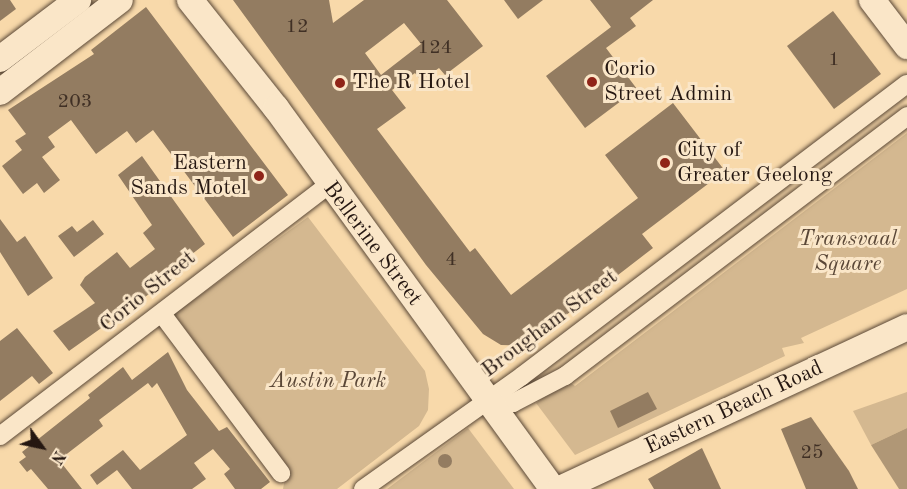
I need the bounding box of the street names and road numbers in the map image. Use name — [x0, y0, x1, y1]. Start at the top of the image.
street label: Bellerine Street — [317, 177, 427, 311]
street label: Corio Street — [95, 245, 201, 339]
street label: Brougham Street — [477, 264, 623, 384]
street label: Eastern Beach Road — [641, 355, 827, 461]

